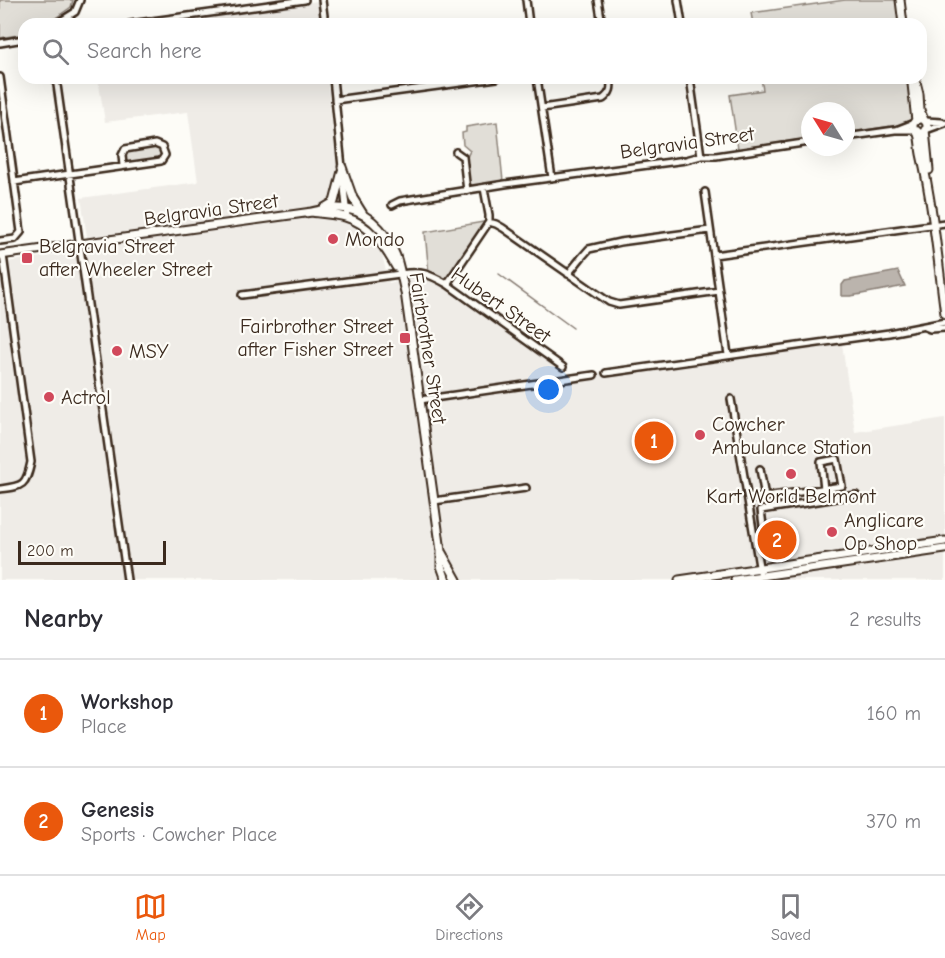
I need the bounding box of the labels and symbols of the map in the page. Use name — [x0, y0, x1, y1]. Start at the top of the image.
north arrow — [801, 102, 855, 156]
street label: Belgravia Street — [618, 122, 757, 164]
street label: Belgravia Street — [142, 189, 281, 231]
place label: Mondo — [345, 228, 405, 251]
marker: Mondo — [326, 232, 340, 246]
place label: Belgravia Street after Wheeler Street — [39, 235, 213, 281]
marker: Belgravia Street after Wheeler Street — [20, 251, 34, 265]
street label: Hubert Street — [447, 262, 556, 348]
street label: Fairbrother Street — [405, 271, 452, 427]
place label: Fairbrother Street after Fisher Street — [237, 315, 394, 361]
marker: Fairbrother Street after Fisher Street — [398, 331, 412, 345]
place label: MSY — [129, 340, 169, 363]
marker: MSY — [110, 344, 124, 358]
your location — [534, 375, 563, 404]
place label: Actrol — [61, 386, 111, 409]
marker: Actrol — [42, 390, 56, 404]
place label: Cowcher Ambulance Station — [712, 413, 872, 459]
pin: 1 — [634, 418, 674, 464]
marker: Cowcher Ambulance Station — [693, 428, 707, 442]
marker: Kart World Belmont — [784, 467, 798, 481]
place label: Kart World Belmont — [706, 485, 877, 508]
place label: Anglicare Op Shop — [844, 509, 924, 555]
pin: 2 — [758, 518, 796, 562]
marker: Anglicare Op Shop — [825, 525, 839, 539]
scale bar — [18, 538, 166, 566]

